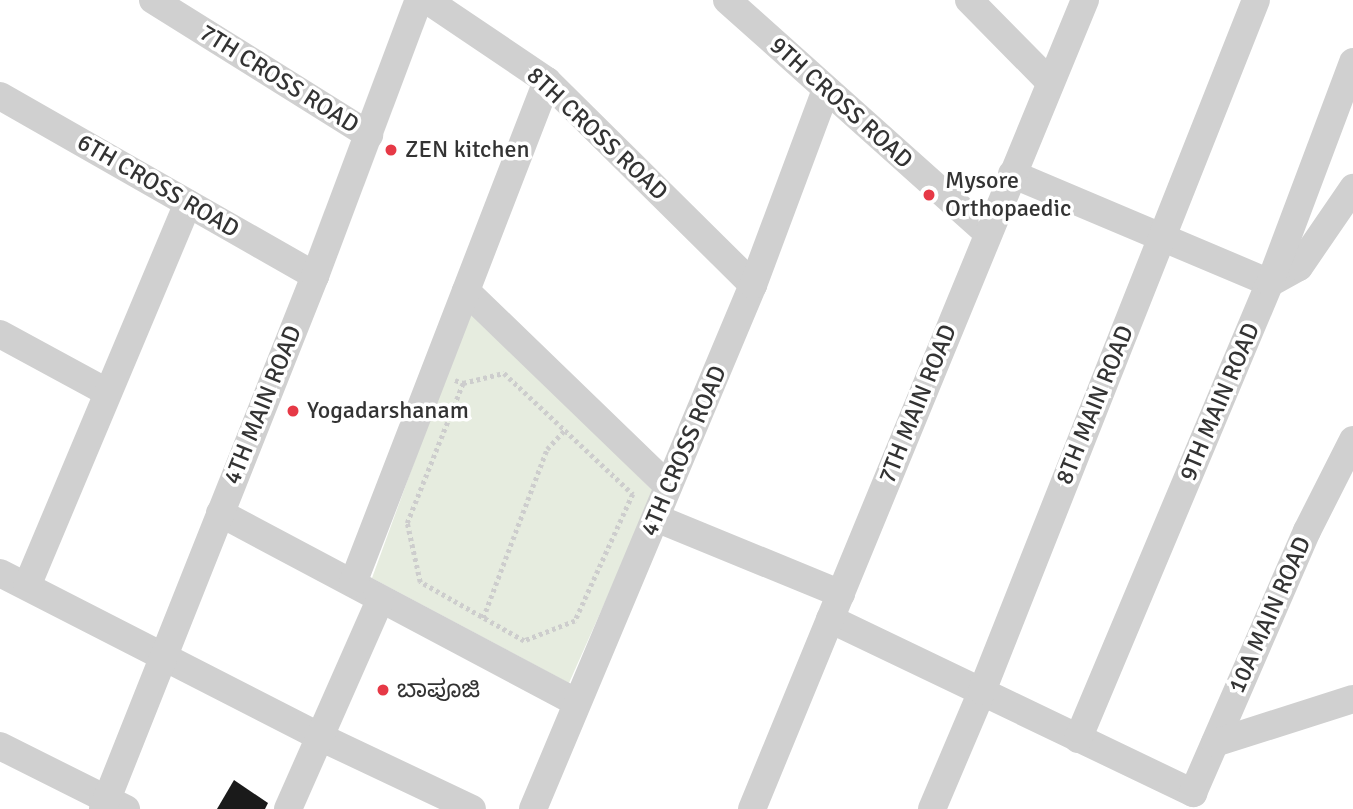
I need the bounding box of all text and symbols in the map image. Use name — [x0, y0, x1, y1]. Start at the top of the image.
street label: 7TH CROSS ROAD — [194, 18, 364, 140]
street label: 9TH CROSS ROAD — [764, 31, 918, 175]
street label: 8TH CROSS ROAD — [521, 61, 673, 207]
street label: 6TH CROSS ROAD — [72, 128, 244, 244]
place label: ZEN kitchen — [405, 136, 530, 164]
marker: ZEN kitchen — [383, 142, 399, 158]
place label: Mysore Orthopaedic — [945, 167, 1071, 223]
marker: Mysore Orthopaedic — [919, 185, 939, 205]
street label: 9TH MAIN ROAD — [1174, 319, 1266, 485]
street label: 7TH MAIN ROAD — [873, 320, 963, 488]
street label: 4TH MAIN ROAD — [218, 321, 308, 489]
street label: 8TH MAIN ROAD — [1050, 321, 1140, 489]
street label: 4TH CROSS ROAD — [635, 361, 733, 541]
place label: Yogadarshanam — [307, 397, 469, 425]
marker: Yogadarshanam — [285, 403, 301, 419]
street label: 10A MAIN ROAD — [1223, 532, 1317, 698]
place label: ಬಾಪೂಜಿ — [397, 676, 480, 704]
marker: ಬಾಪೂಜಿ — [375, 682, 391, 698]

